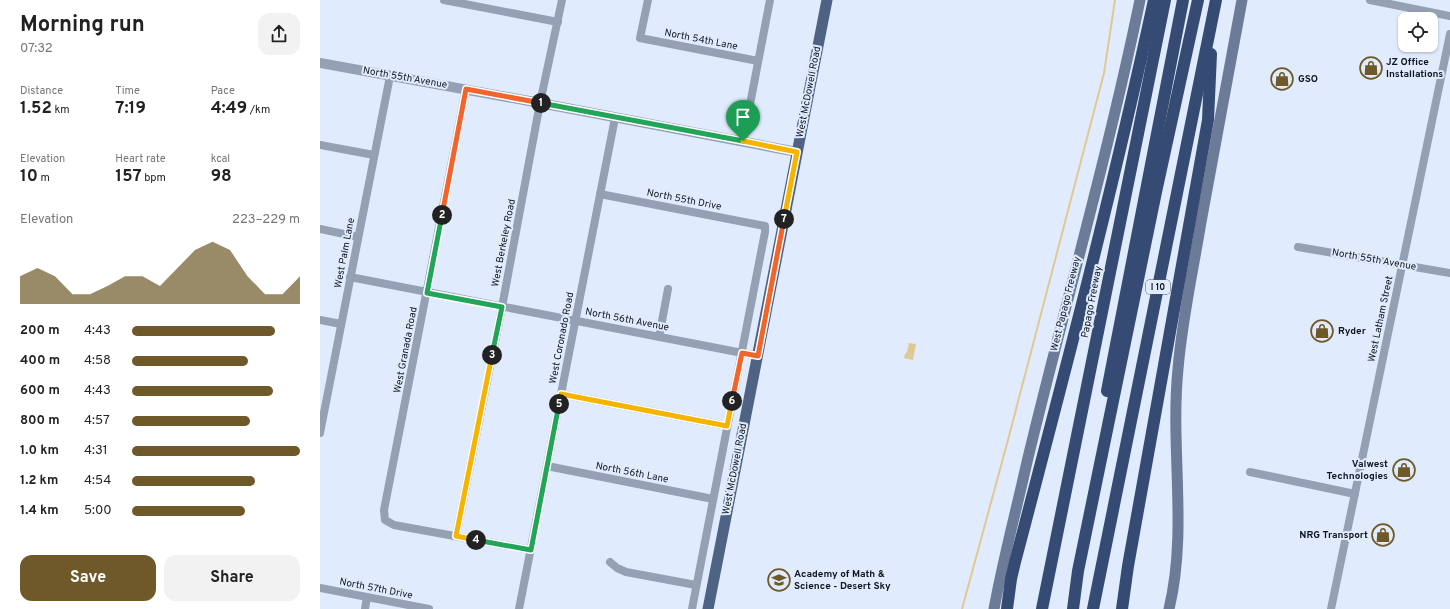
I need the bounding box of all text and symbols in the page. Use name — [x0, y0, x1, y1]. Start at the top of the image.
text: Morning run — [20, 12, 145, 39]
map controls — [1398, 12, 1438, 52]
button: locate — [1398, 12, 1438, 52]
button: share — [258, 13, 300, 55]
street label: North 54th Lane — [663, 27, 739, 53]
text: 07:32 — [20, 41, 53, 57]
street label: West McDowell Road — [794, 45, 824, 139]
shop icon: JZ Office Installations — [1358, 55, 1384, 81]
place label: JZ Office Installations — [1386, 56, 1443, 81]
street label: North 55th Avenue — [362, 64, 448, 92]
shop icon: GSO — [1269, 66, 1295, 92]
place label: GSO — [1298, 73, 1318, 86]
text: Distance — [20, 84, 63, 98]
text: Time — [115, 84, 140, 98]
text: Pace — [211, 84, 235, 98]
pin: 1 — [531, 93, 551, 113]
text: 1 — [539, 96, 543, 110]
text: 1.52 — [20, 98, 52, 120]
text: 7:19 — [115, 98, 146, 120]
text: 4:49 — [211, 98, 247, 120]
pin — [726, 100, 760, 141]
text: km — [52, 103, 70, 117]
text: /km — [247, 103, 270, 117]
icon: arrive — [732, 106, 754, 128]
text: Elevation — [20, 152, 65, 166]
text: Heart rate — [115, 152, 166, 166]
text: kcal — [211, 152, 230, 166]
text: 10 — [20, 166, 38, 188]
text: 157 — [115, 166, 142, 188]
text: 98 — [211, 166, 232, 188]
text: m — [38, 171, 50, 185]
text: bpm — [142, 171, 166, 185]
street label: North 55th Drive — [646, 186, 722, 214]
street label: West Berkeley Road — [489, 198, 519, 288]
pin: 2 — [432, 205, 452, 225]
text: 2 — [439, 208, 445, 222]
pin: 7 — [774, 209, 794, 229]
text: Elevation — [20, 212, 73, 228]
text: 223–229 m — [232, 212, 300, 228]
text: 7 — [781, 212, 787, 226]
street label: West Palm Lane — [332, 217, 358, 289]
street label: North 55th Avenue — [1331, 246, 1417, 274]
street label: West Papago Freeway — [1048, 255, 1084, 353]
street label: Papago Freeway — [1079, 265, 1105, 339]
street label: West Latham Street — [1366, 274, 1397, 363]
road number: I 10 — [1146, 280, 1170, 294]
street label: West Coronado Road — [547, 291, 577, 385]
street label: West Granada Road — [391, 306, 421, 394]
street label: North 56th Avenue — [584, 306, 670, 334]
shop icon: Ryder — [1309, 318, 1335, 344]
text: 200 m — [20, 323, 60, 339]
text: 4:43 — [84, 323, 111, 339]
place label: Ryder — [1338, 325, 1367, 338]
pin: 3 — [482, 345, 502, 365]
text: 3 — [489, 348, 495, 362]
text: 400 m — [20, 353, 60, 369]
text: 4:58 — [84, 353, 111, 369]
text: 600 m — [20, 383, 60, 399]
text: 4:43 — [84, 383, 111, 399]
pin: 6 — [722, 391, 742, 411]
pin: 5 — [549, 394, 569, 414]
text: 6 — [729, 394, 735, 408]
text: 5 — [556, 397, 562, 411]
text: 800 m — [20, 413, 60, 429]
text: 4:57 — [84, 413, 110, 429]
street label: West McDowell Road — [720, 422, 750, 516]
text: 1.0 km — [20, 443, 59, 459]
text: 4:31 — [84, 443, 108, 459]
shop icon: Valwest Technologies — [1391, 457, 1417, 483]
place label: Valwest Technologies — [1326, 458, 1388, 483]
street label: North 56th Lane — [594, 460, 670, 486]
text: 1.2 km — [20, 473, 58, 489]
text: 4:54 — [84, 473, 111, 489]
text: 1.4 km — [20, 503, 59, 519]
text: 5:00 — [84, 503, 112, 519]
shop icon: NRG Transport — [1370, 522, 1396, 548]
place label: NRG Transport — [1299, 529, 1368, 542]
pin: 4 — [466, 530, 486, 550]
text: 4 — [472, 533, 480, 547]
button: Save — [20, 555, 156, 601]
button: Share — [164, 555, 300, 601]
school or university icon: Academy of Math & Science - Desert Sky — [766, 567, 792, 593]
place label: Academy of Math & Science - Desert Sky — [794, 568, 891, 593]
street label: North 57th Drive — [338, 576, 414, 602]

